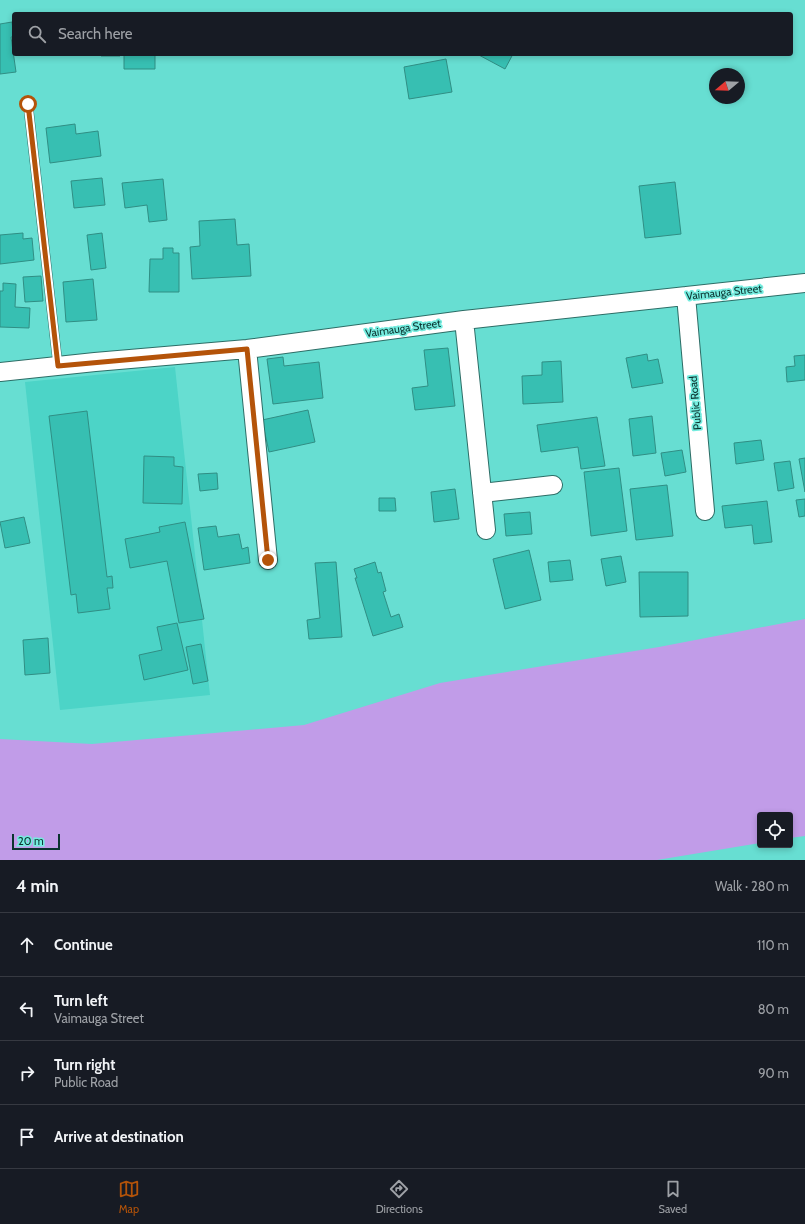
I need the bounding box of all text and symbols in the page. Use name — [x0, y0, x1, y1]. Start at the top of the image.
search box — [12, 12, 793, 56]
icon: search — [26, 23, 48, 45]
text: Search here — [58, 25, 133, 43]
north arrow — [709, 68, 745, 104]
route start — [19, 95, 37, 113]
street label: Vaimauga Street — [685, 281, 763, 303]
street label: Vaimauga Street — [364, 316, 442, 340]
street label: Public Road — [686, 375, 704, 431]
route end — [259, 551, 277, 569]
map controls — [757, 812, 793, 848]
button: locate — [757, 812, 793, 848]
scale bar — [12, 832, 60, 851]
text: 20 m — [18, 834, 44, 848]
text: 4 min — [16, 876, 59, 896]
text: Walk · 280 m — [715, 878, 789, 894]
icon: ahead — [16, 934, 38, 956]
text: Continue — [54, 936, 113, 954]
text: 110 m — [757, 937, 789, 953]
text: Turn left — [54, 992, 108, 1010]
icon: left — [16, 998, 38, 1020]
text: 80 m — [758, 1001, 789, 1017]
text: Vaimauga Street — [54, 1010, 144, 1026]
text: Turn right — [54, 1056, 115, 1074]
icon: right — [16, 1062, 38, 1084]
text: 90 m — [758, 1065, 789, 1081]
text: Public Road — [54, 1074, 118, 1090]
icon: arrive — [16, 1126, 38, 1148]
text: Arrive at destination — [54, 1128, 184, 1146]
tab: Map — [118, 1178, 140, 1216]
tab: Directions — [376, 1178, 423, 1216]
tab: Saved — [659, 1178, 687, 1216]

